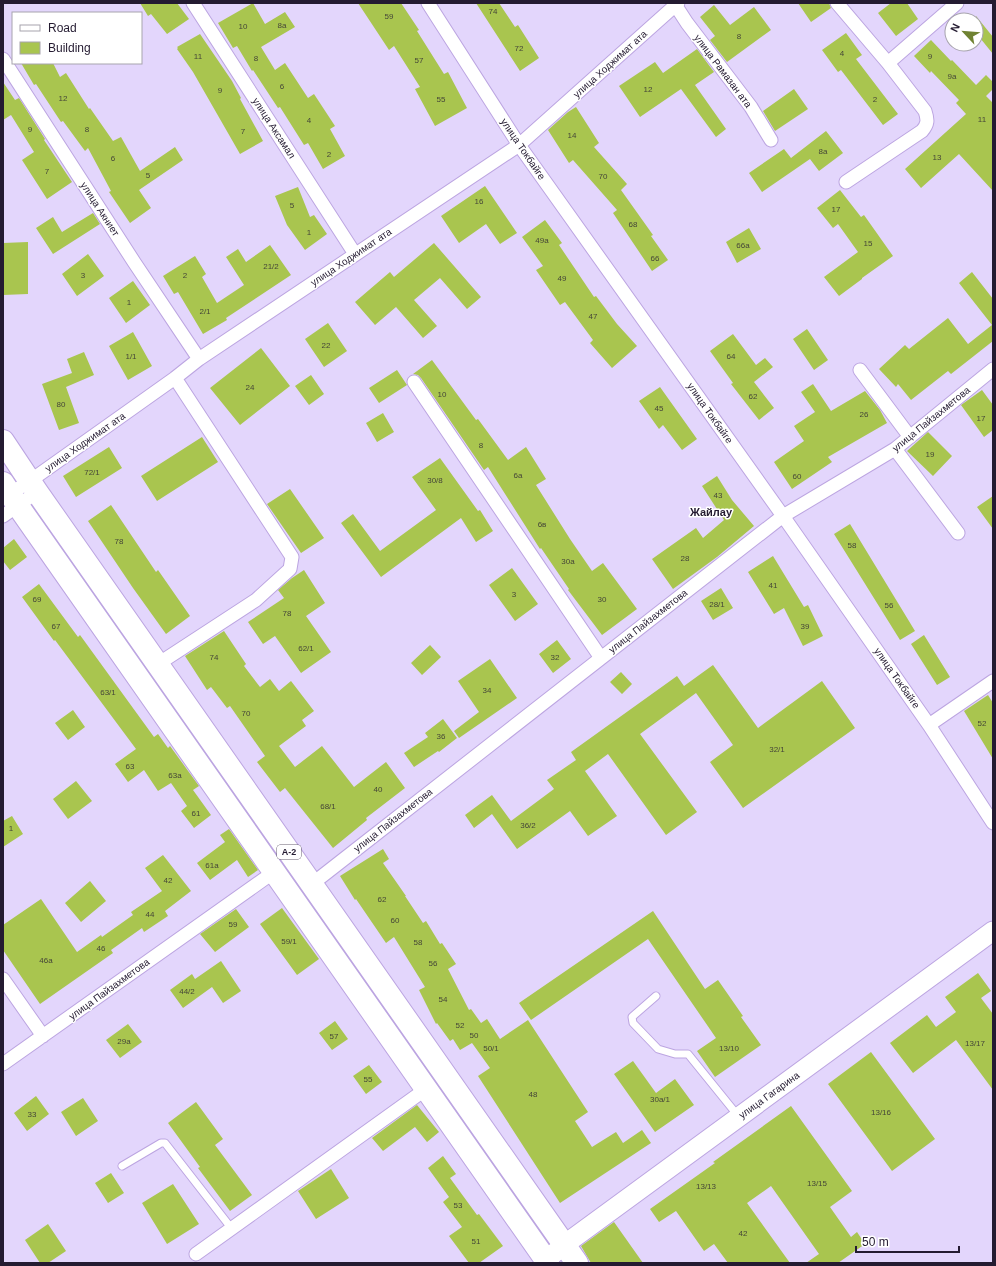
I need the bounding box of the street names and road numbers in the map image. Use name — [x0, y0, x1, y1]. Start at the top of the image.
street label: улица Ходжимат ата — [571, 28, 649, 100]
street label: улица Рамазан ата — [692, 32, 754, 110]
street label: улица Аксамал — [250, 96, 298, 161]
street label: улица Токбайге — [498, 116, 548, 182]
street label: улица Акниет — [78, 180, 122, 238]
street label: улица Ходжимат ата — [308, 226, 394, 288]
street label: улица Токбайге — [685, 381, 735, 446]
street label: улица Пайзахметова — [890, 384, 972, 454]
street label: улица Ходжимат ата — [43, 410, 128, 474]
street label: улица Пайзахметова — [607, 587, 690, 655]
street label: улица Токбайге — [872, 646, 922, 711]
street label: улица Пайзахметова — [352, 786, 435, 854]
road number: A-2 — [277, 845, 301, 859]
street label: улица Пайзахметова — [67, 956, 152, 1022]
street label: улица Гагарина — [737, 1069, 802, 1121]

